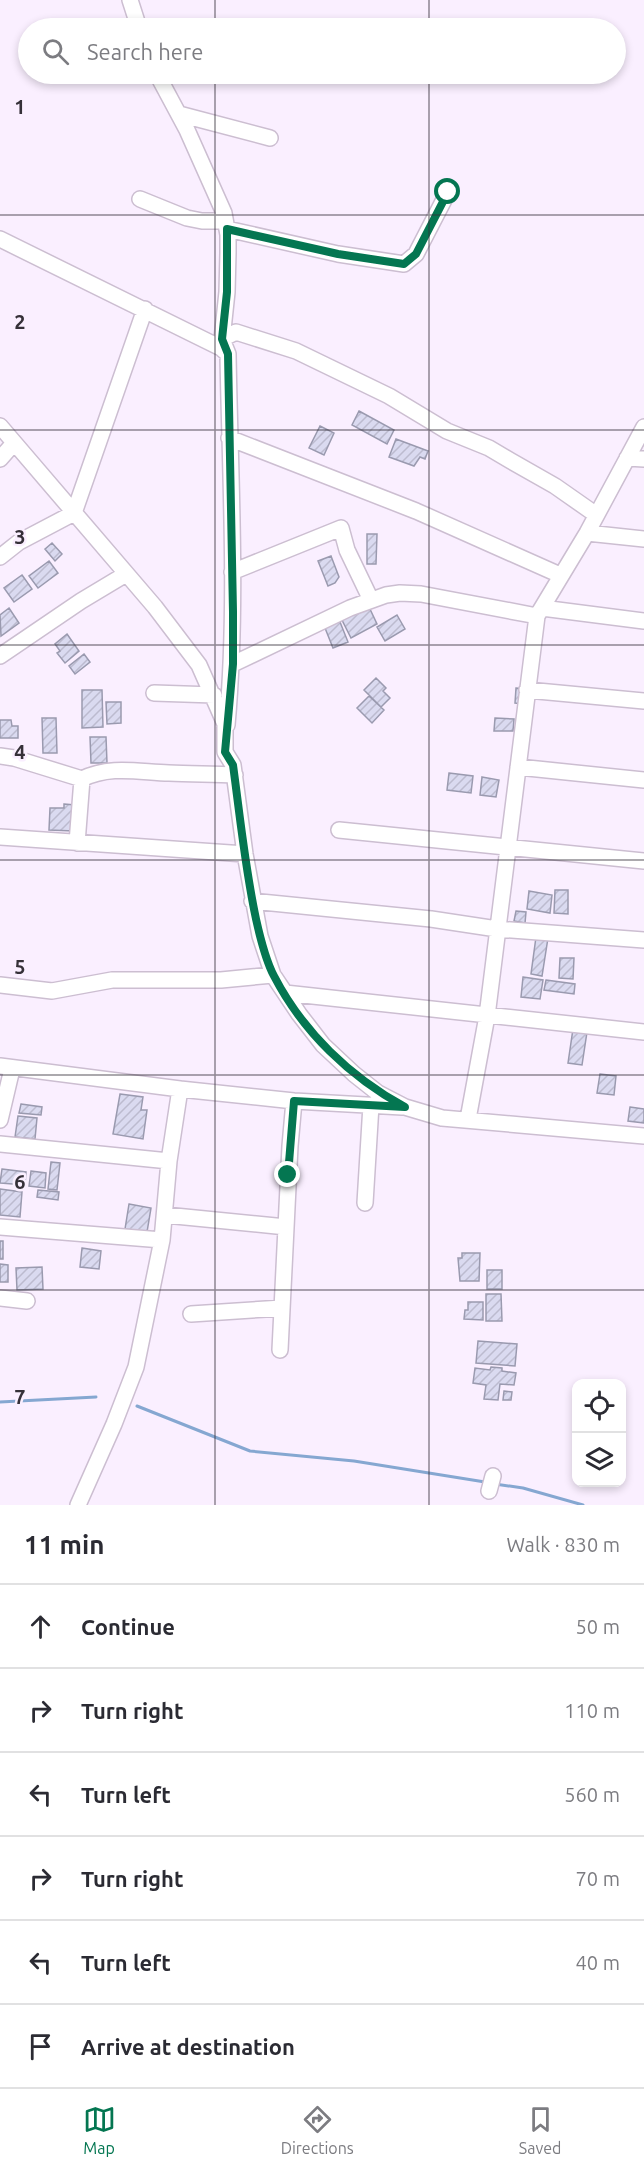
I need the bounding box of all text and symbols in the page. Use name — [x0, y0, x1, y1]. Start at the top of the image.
search box — [18, 18, 626, 84]
icon: search — [39, 35, 72, 68]
text: Search here — [87, 39, 203, 64]
text: 1 — [14, 95, 26, 118]
route start — [434, 178, 460, 204]
text: 2 — [14, 310, 26, 333]
text: 3 — [14, 525, 26, 548]
text: 4 — [14, 740, 26, 763]
text: 5 — [14, 955, 26, 978]
route end — [274, 1161, 300, 1187]
text: 6 — [14, 1170, 26, 1193]
map controls — [572, 1379, 626, 1487]
button: locate — [572, 1379, 626, 1433]
text: 7 — [14, 1385, 26, 1408]
button: layers — [572, 1433, 626, 1487]
text: 11 min — [24, 1530, 104, 1559]
text: Walk · 830 m — [507, 1533, 620, 1556]
icon: ahead — [24, 1610, 57, 1643]
text: Continue — [81, 1614, 175, 1639]
text: 50 m — [576, 1615, 620, 1638]
icon: right — [24, 1694, 57, 1727]
text: Turn right — [81, 1698, 183, 1723]
text: 110 m — [564, 1699, 620, 1722]
icon: left — [24, 1778, 57, 1811]
text: Turn left — [81, 1782, 171, 1807]
text: 560 m — [564, 1783, 620, 1806]
icon: right — [24, 1862, 57, 1895]
text: Turn right — [81, 1866, 183, 1891]
text: 70 m — [576, 1867, 620, 1890]
icon: left — [24, 1946, 57, 1979]
text: Turn left — [81, 1950, 171, 1975]
text: 40 m — [576, 1951, 620, 1974]
icon: arrive — [24, 2030, 57, 2063]
text: Arrive at destination — [81, 2034, 295, 2059]
tab: Map — [83, 2103, 116, 2157]
tab: Directions — [281, 2103, 354, 2157]
tab: Saved — [519, 2103, 561, 2157]

